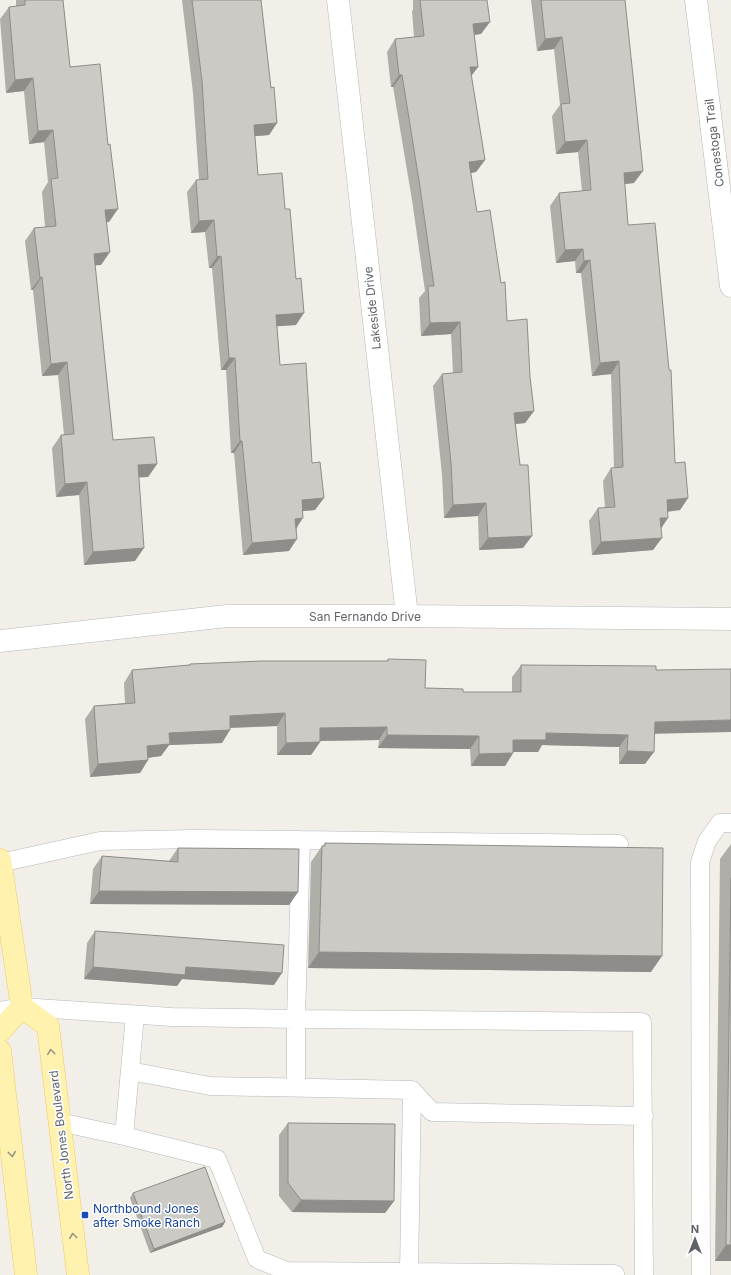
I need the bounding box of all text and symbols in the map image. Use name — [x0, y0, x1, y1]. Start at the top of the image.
street label: Conestoga Trail — [701, 98, 727, 188]
street label: Lakeside Drive — [360, 266, 384, 350]
street label: San Fernando Drive — [309, 609, 421, 624]
one-way arrow — [46, 1049, 55, 1055]
street label: North Jones Boulevard — [46, 1070, 76, 1200]
one-way arrow — [7, 1151, 16, 1157]
place label: Northbound Jones after Smoke Ranch — [93, 1201, 200, 1230]
marker: Northbound Jones after Smoke Ranch — [80, 1210, 90, 1220]
north arrow — [675, 1219, 715, 1259]
text: N — [691, 1222, 699, 1236]
one-way arrow — [69, 1233, 78, 1239]

